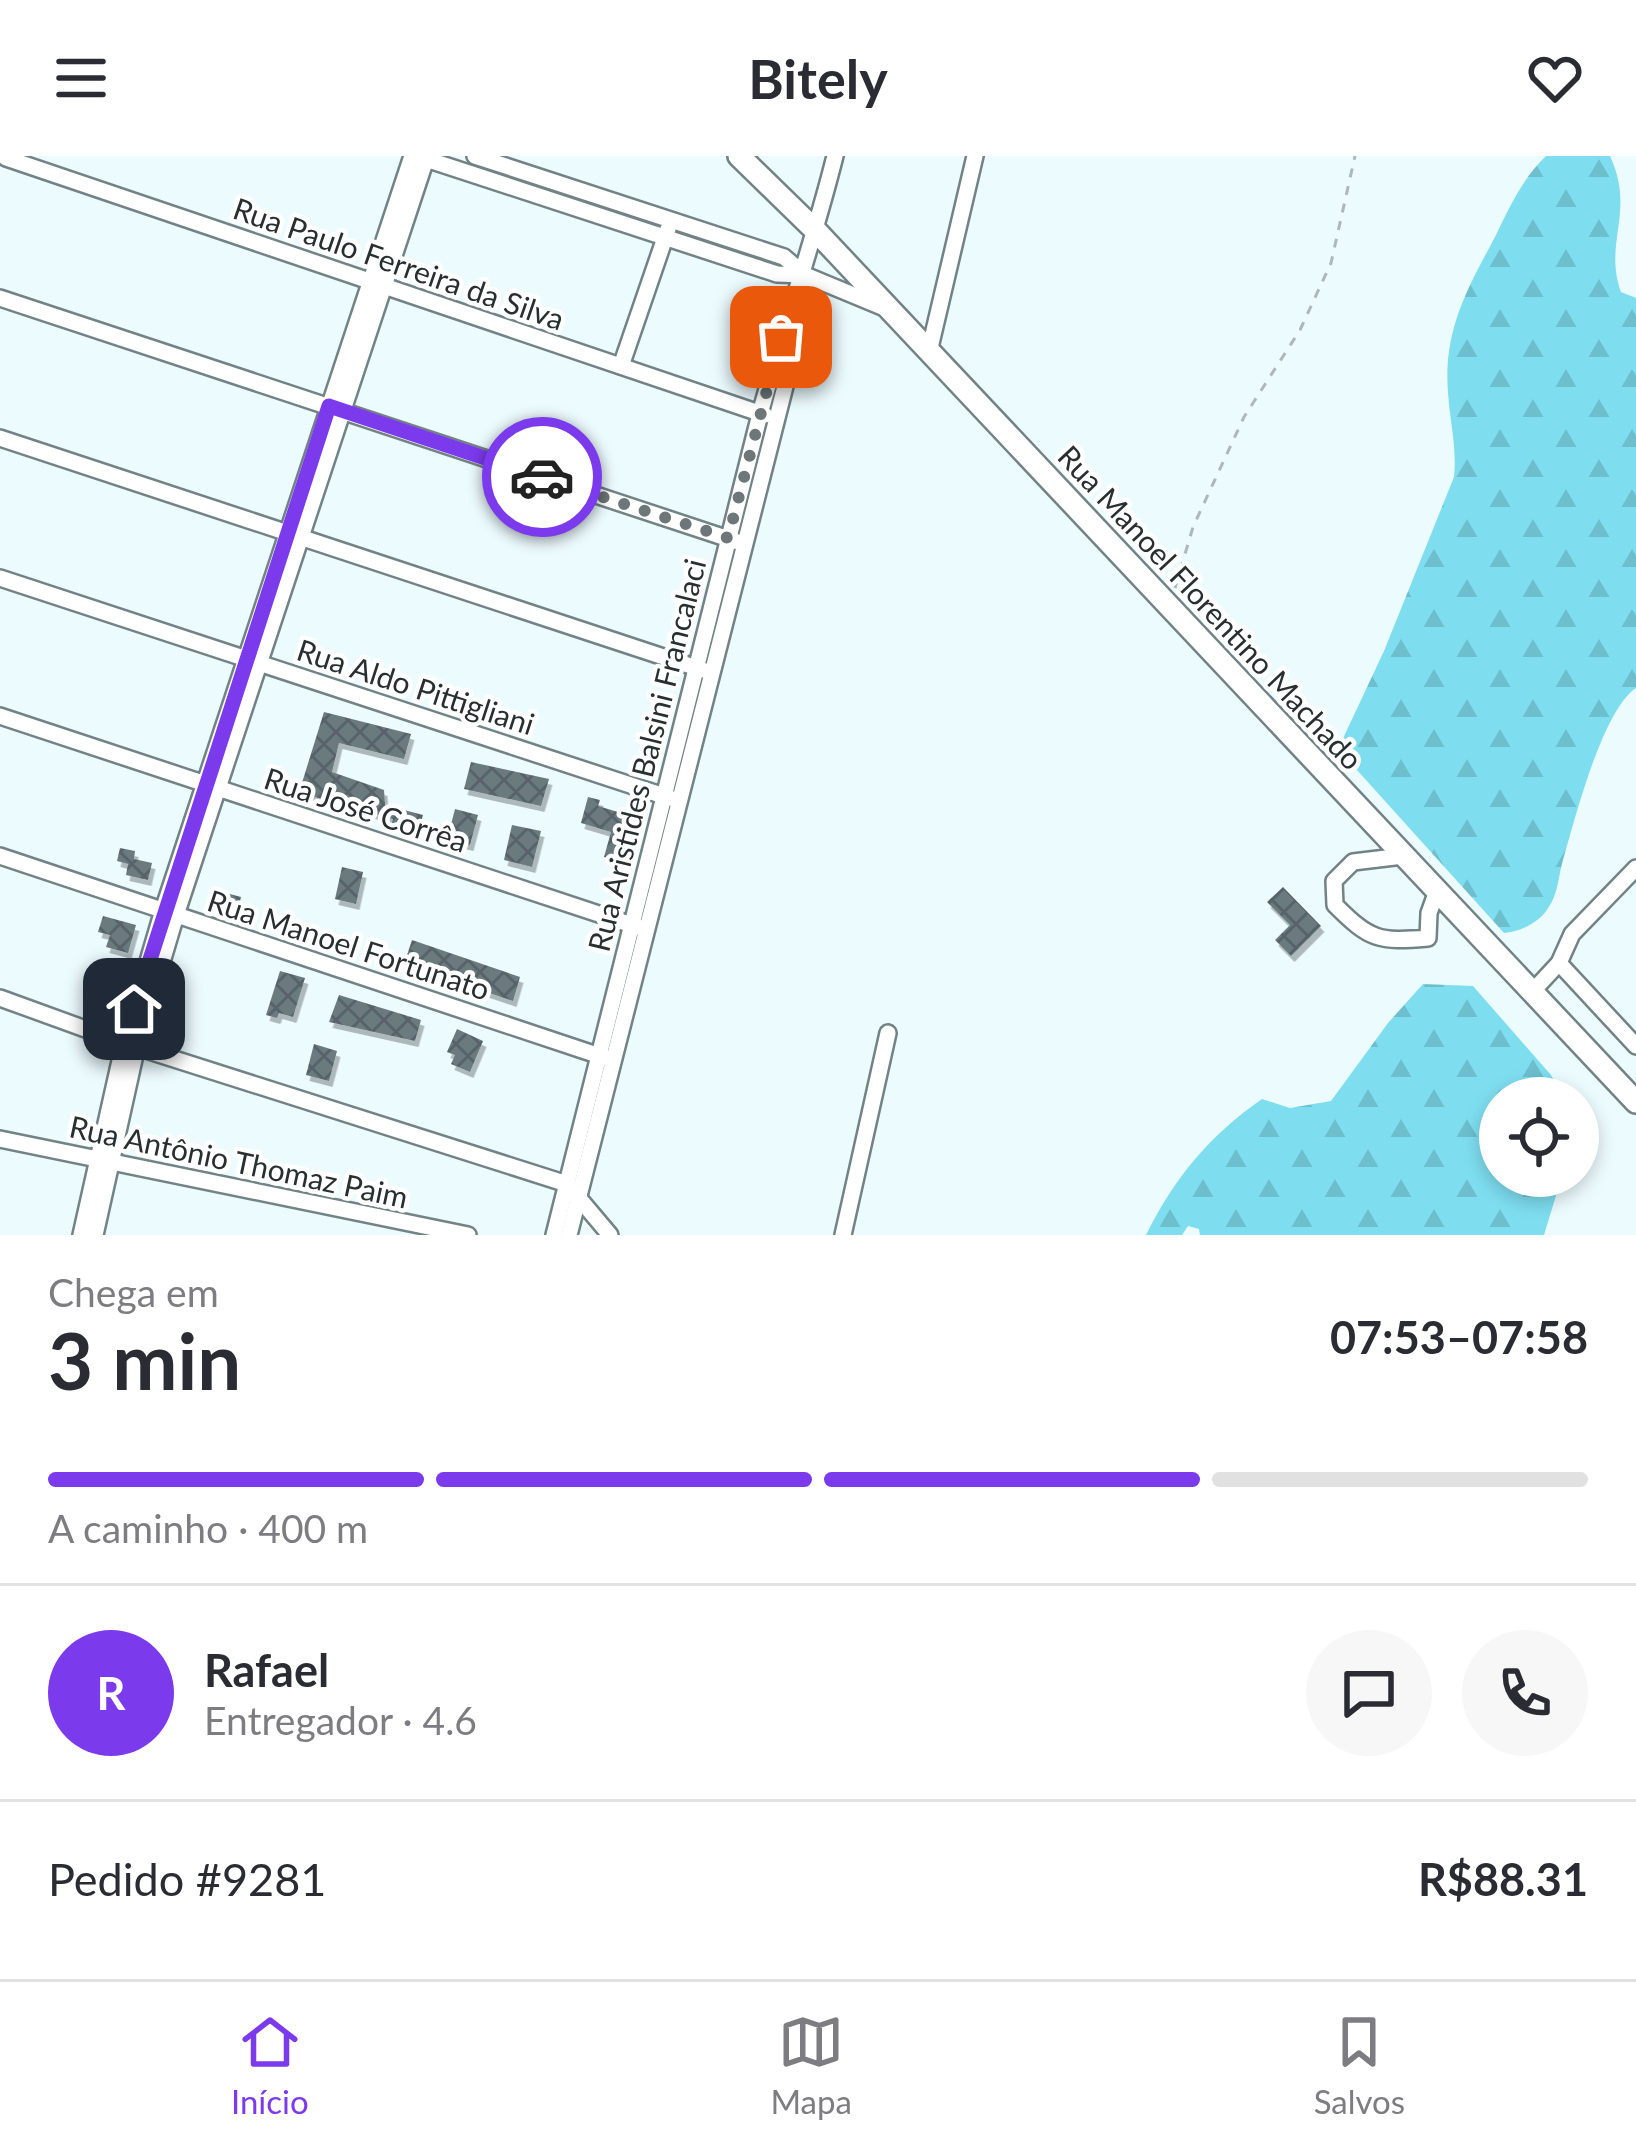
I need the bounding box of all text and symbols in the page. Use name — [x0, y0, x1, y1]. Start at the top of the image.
icon: menu — [48, 45, 114, 111]
icon: heart — [1522, 45, 1588, 111]
text: Bitely — [748, 46, 888, 111]
street label: Rua Paulo Ferreira da Silva — [229, 189, 569, 337]
pin — [730, 286, 832, 388]
icon: bag — [748, 304, 814, 370]
courier — [482, 417, 602, 537]
street label: Rua Manoel Florentino Machado — [1051, 438, 1371, 776]
icon: car — [509, 444, 575, 510]
street label: Rua Aristides Balsini Francalaci — [580, 555, 712, 955]
street label: Rua Aldo Pittigliani — [293, 631, 539, 741]
street label: Rua José Corrêa — [260, 759, 472, 859]
street label: Rua Manoel Fortunato — [203, 881, 495, 1007]
pin — [83, 958, 185, 1060]
icon: home — [101, 976, 167, 1042]
map controls — [1479, 1077, 1599, 1197]
button: locate — [1479, 1077, 1599, 1197]
street label: Rua Antônio Thomaz Paim — [66, 1108, 412, 1214]
text: Chega em — [48, 1269, 219, 1315]
text: 07:53–07:58 — [1330, 1310, 1588, 1364]
text: 3 min — [48, 1313, 241, 1407]
text: A caminho · 400 m — [48, 1505, 368, 1551]
button: chat — [1306, 1630, 1432, 1756]
button: phone — [1462, 1630, 1588, 1756]
text: Rafael — [204, 1643, 329, 1697]
text: R — [97, 1666, 125, 1720]
text: Entregador · 4.6 — [204, 1697, 477, 1743]
text: Pedido #9281 — [48, 1852, 326, 1906]
text: R$88.31 — [1418, 1852, 1588, 1906]
tab: Início — [231, 2009, 309, 2121]
tab: Mapa — [770, 2009, 852, 2121]
tab: Salvos — [1314, 2009, 1405, 2121]

